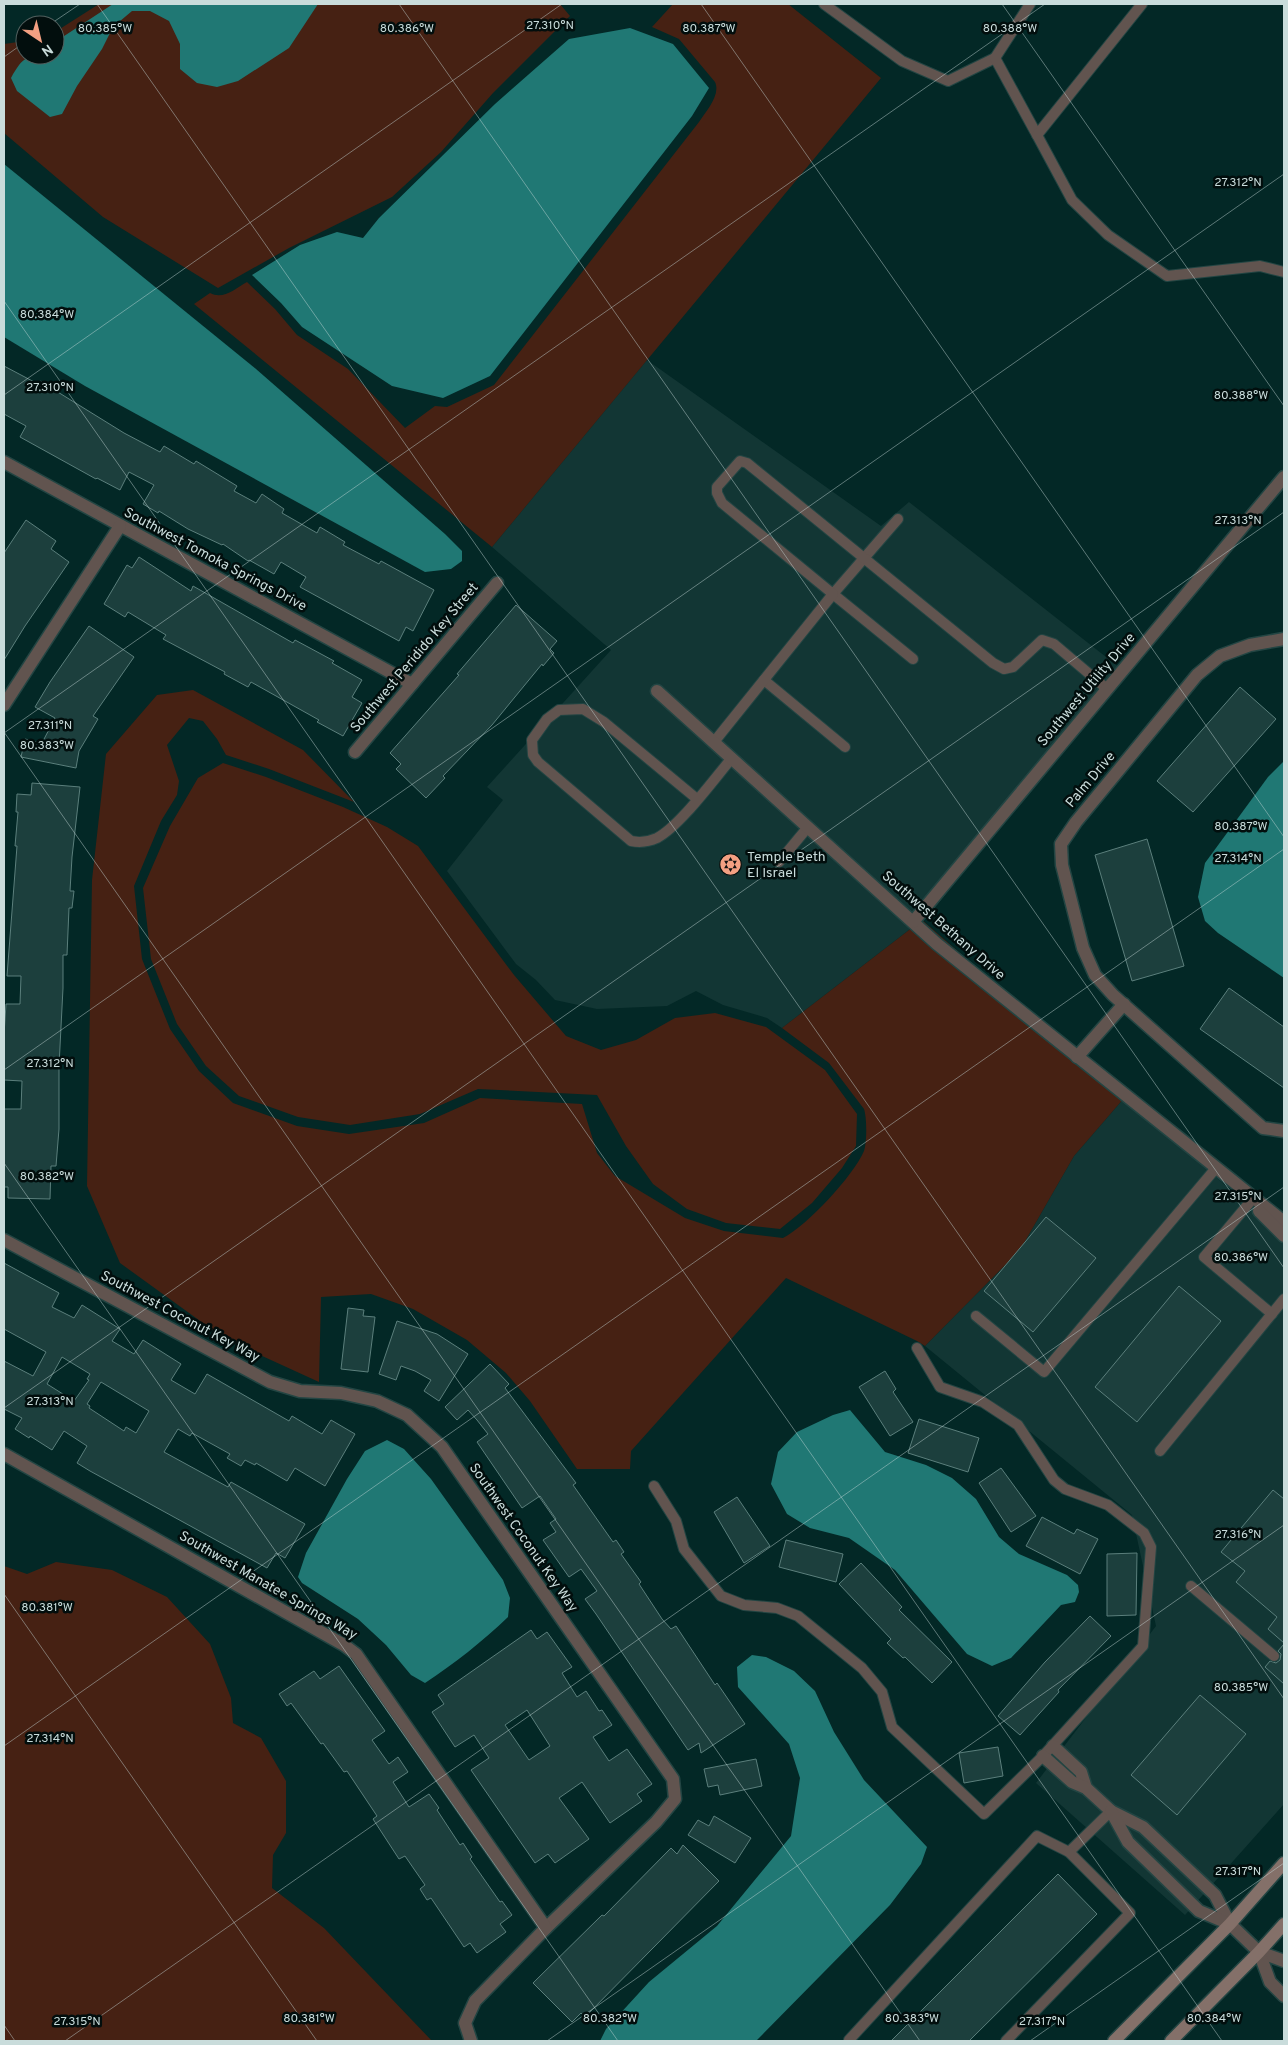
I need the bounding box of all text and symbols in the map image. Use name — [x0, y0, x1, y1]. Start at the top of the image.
north arrow — [15, 15, 65, 65]
text: 27.310°N — [526, 18, 574, 34]
text: 80.385°W — [78, 21, 132, 37]
text: 80.386°W — [380, 21, 434, 37]
text: 80.387°W — [682, 21, 736, 37]
text: 80.388°W — [983, 21, 1037, 37]
text: N — [38, 40, 56, 59]
text: 27.312°N — [1214, 175, 1262, 191]
text: 80.384°W — [20, 307, 74, 323]
text: 27.310°N — [26, 380, 74, 396]
text: 80.388°W — [1214, 388, 1268, 404]
street label: Southwest Tomoka Springs Drive — [121, 504, 309, 616]
text: 27.313°N — [1214, 513, 1262, 529]
street label: Southwest Peridido Key Street — [347, 580, 483, 736]
street label: Southwest Utility Drive — [1034, 630, 1140, 750]
text: 27.311°N — [28, 718, 72, 734]
text: 80.383°W — [20, 738, 74, 754]
street label: Palm Drive — [1063, 749, 1119, 811]
text: 80.387°W — [1214, 819, 1268, 835]
place label: Temple Beth El Israel — [747, 849, 826, 882]
text: 27.314°N — [1214, 851, 1262, 867]
synagogue icon: Temple Beth El Israel — [719, 853, 743, 877]
street label: Southwest Bethany Drive — [878, 868, 1008, 984]
text: 27.312°N — [26, 1056, 74, 1072]
text: 80.382°W — [20, 1169, 74, 1185]
text: 27.315°N — [1214, 1189, 1262, 1205]
text: 80.386°W — [1214, 1250, 1268, 1266]
street label: Southwest Coconut Key Way — [97, 1268, 263, 1366]
text: 27.313°N — [26, 1394, 74, 1410]
street label: Southwest Coconut Key Way — [465, 1460, 581, 1616]
text: 27.316°N — [1214, 1527, 1262, 1543]
street label: Southwest Manatee Springs Way — [176, 1528, 360, 1644]
text: 80.381°W — [21, 1600, 73, 1616]
text: 80.385°W — [1214, 1680, 1268, 1696]
text: 27.314°N — [26, 1731, 74, 1747]
text: 27.317°N — [1215, 1864, 1261, 1880]
text: 80.381°W — [283, 2011, 335, 2027]
text: 80.382°W — [583, 2011, 637, 2027]
text: 80.383°W — [885, 2011, 939, 2027]
text: 80.384°W — [1187, 2011, 1241, 2027]
text: 27.315°N — [53, 2014, 101, 2030]
text: 27.317°N — [1019, 2014, 1065, 2030]

